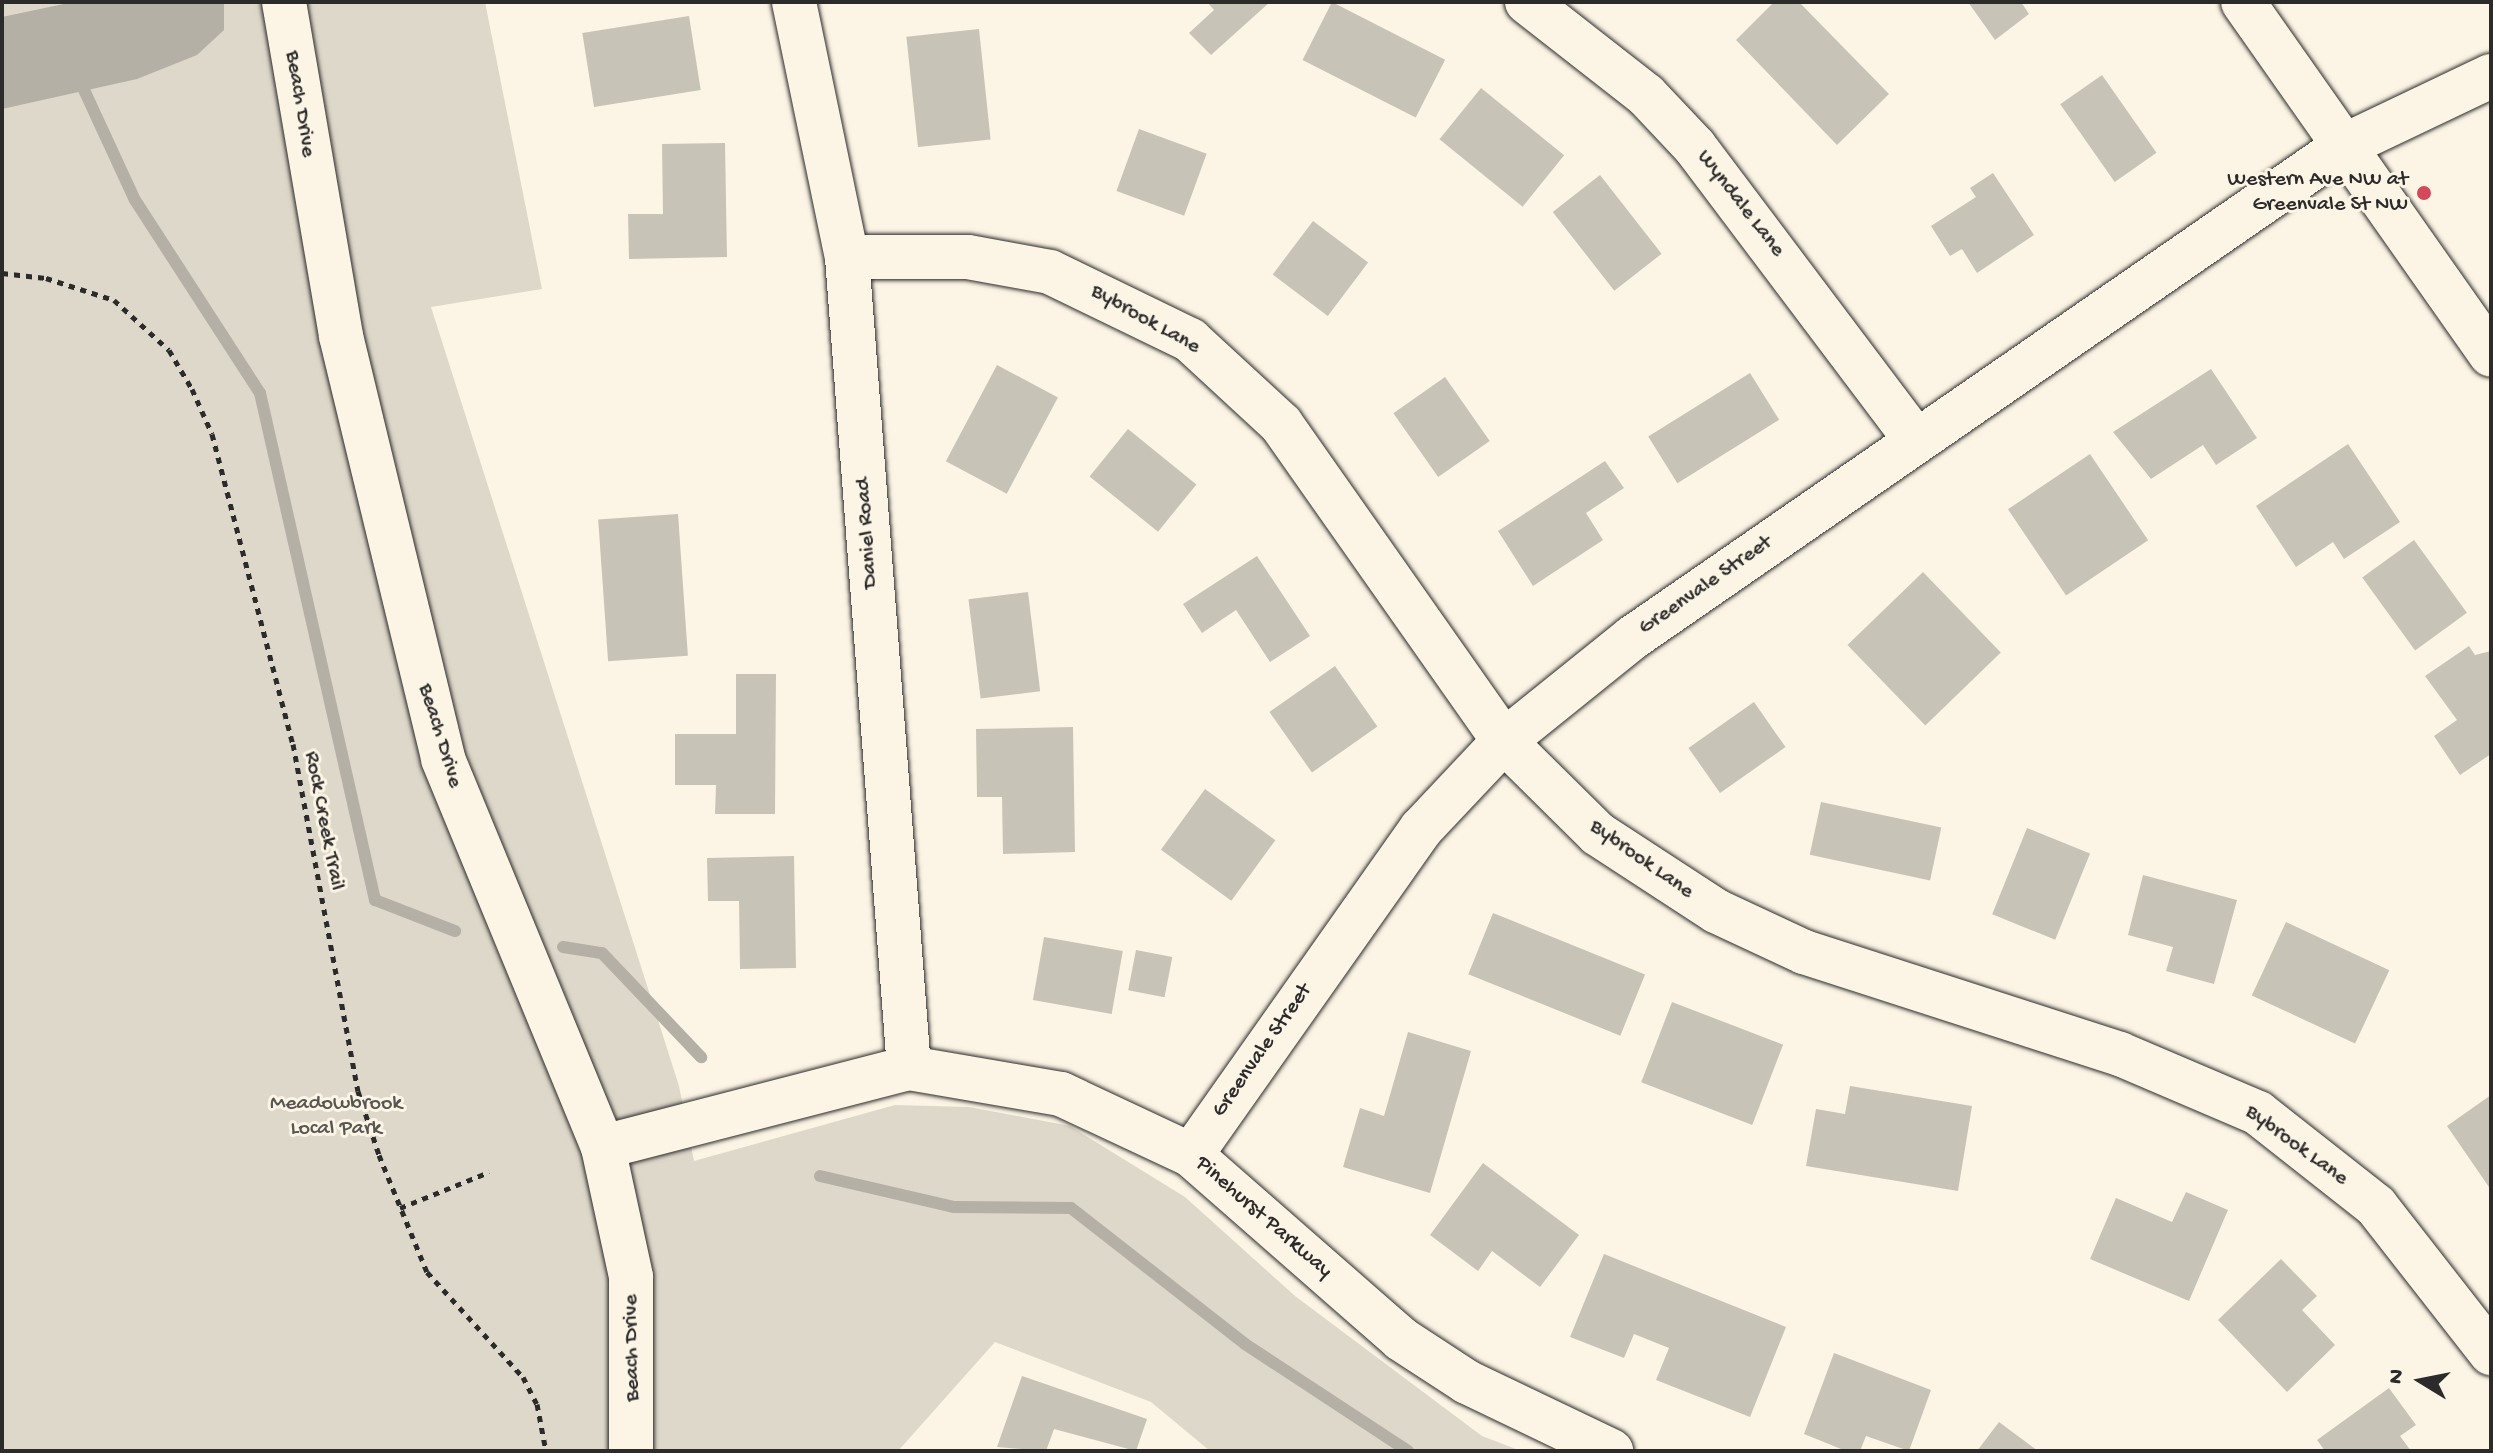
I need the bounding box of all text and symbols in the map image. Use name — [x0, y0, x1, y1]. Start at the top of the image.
street label: Beach Drive — [278, 49, 320, 159]
street label: Wyndale Lane — [1690, 145, 1790, 263]
place label: Western Ave NW at Greenvale St NW — [2227, 167, 2408, 218]
marker: Western Ave NW at Greenvale St NW — [2415, 184, 2433, 202]
street label: Bybrook Lane — [1086, 279, 1204, 361]
street label: Daniel Road — [851, 477, 885, 589]
street label: Greenvale Street — [1634, 530, 1778, 642]
street label: Beach Drive — [411, 681, 467, 791]
street label: Rock Creek Trail — [297, 749, 349, 893]
street label: Bybrook Lane — [1584, 814, 1698, 906]
street label: Greenvale Street — [1207, 979, 1319, 1123]
park label: Meadowbrook Local Park — [270, 1091, 402, 1142]
street label: Bybrook Lane — [2239, 1100, 2353, 1192]
street label: Pinehurst Parkway — [1189, 1151, 1337, 1285]
street label: Beach Drive — [619, 1294, 647, 1402]
north arrow — [2381, 1341, 2461, 1421]
text: N — [2383, 1367, 2411, 1386]

